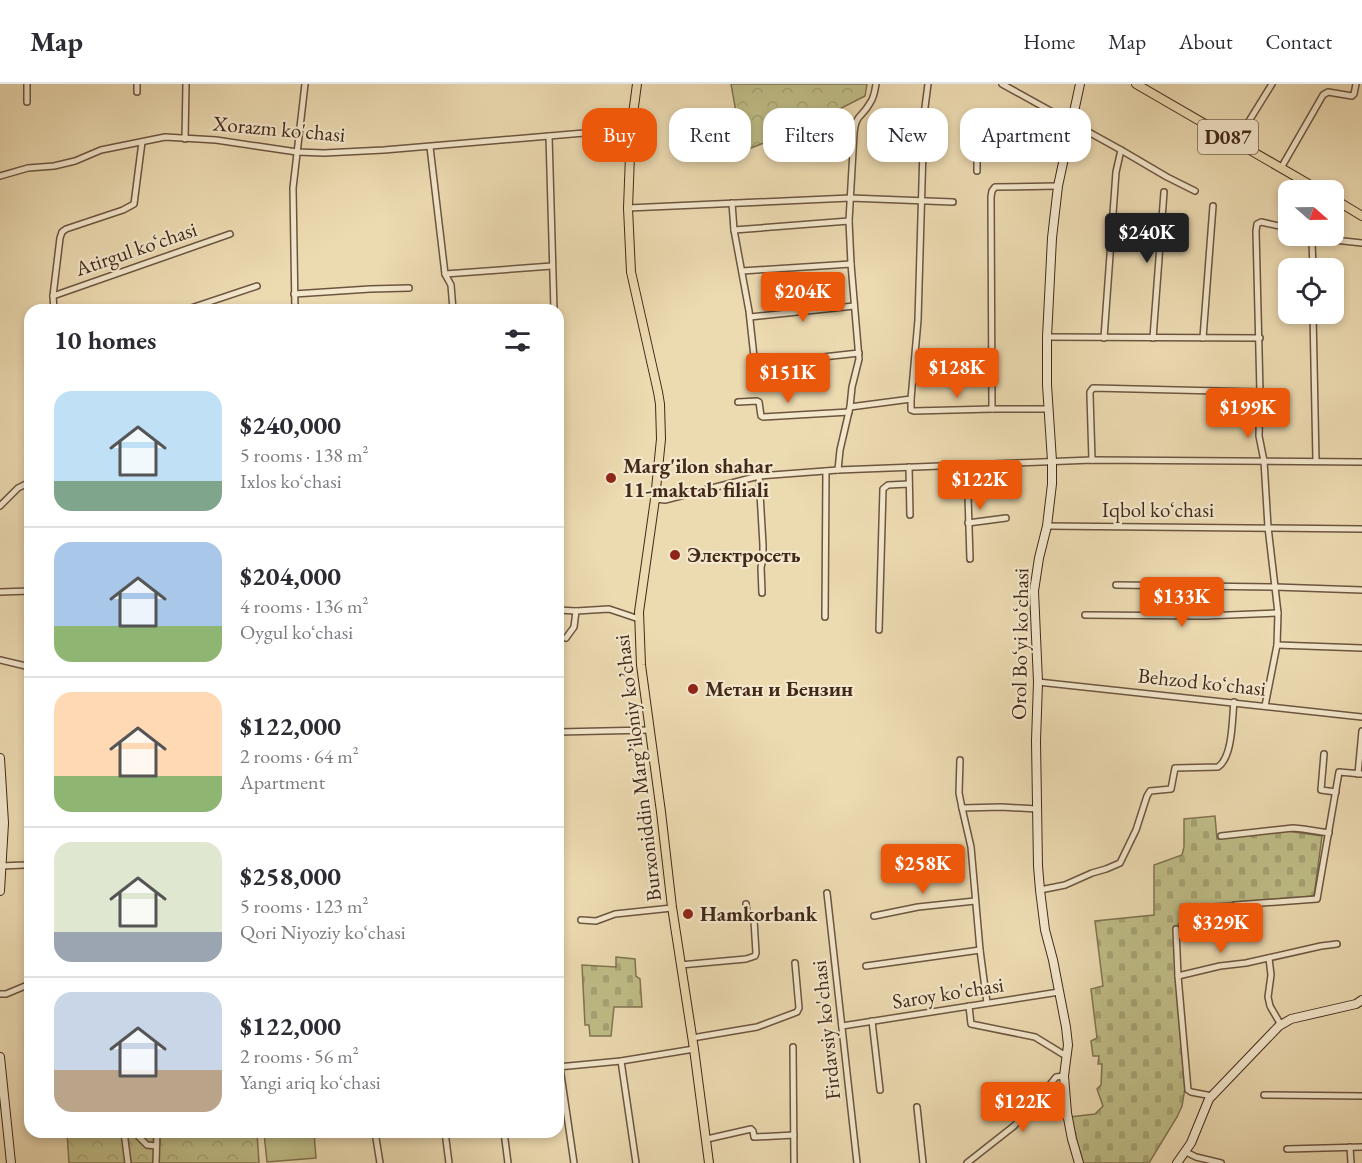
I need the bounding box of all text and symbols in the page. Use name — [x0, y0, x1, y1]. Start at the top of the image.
text: Map — [30, 23, 83, 59]
text: Home — [1023, 28, 1075, 55]
text: Map — [1108, 28, 1146, 55]
text: About — [1179, 28, 1232, 55]
text: Contact — [1265, 28, 1332, 55]
chip: Buy — [582, 108, 657, 162]
chip: Rent — [669, 108, 751, 162]
chip: Filters — [763, 108, 855, 162]
chip: New — [867, 108, 948, 162]
chip: Apartment — [960, 108, 1091, 162]
street label: Xorazm ko'chasi — [211, 109, 346, 148]
road number: D087 — [1198, 120, 1258, 154]
north arrow — [1278, 180, 1344, 246]
map controls — [1278, 180, 1344, 324]
pin: $240K — [1105, 213, 1189, 264]
street label: Atirgul koʻchasi — [71, 215, 200, 282]
text: $240K — [1119, 219, 1175, 245]
button: locate — [1278, 258, 1344, 324]
pin: $204K — [761, 272, 845, 323]
text: $204K — [775, 278, 831, 304]
text: 10 homes — [54, 323, 156, 357]
icon: filters — [501, 324, 534, 357]
pin: $128K — [915, 348, 999, 399]
pin: $151K — [746, 353, 830, 404]
text: $128K — [929, 354, 985, 380]
text: $151K — [760, 359, 816, 385]
pin: $199K — [1206, 388, 1290, 439]
text: $199K — [1220, 394, 1276, 420]
text: $240,000 — [240, 408, 341, 442]
icon: home — [102, 415, 174, 487]
text: 5 rooms · 138 m² — [240, 442, 368, 468]
place label: Marg'ilon shahar 11-maktab filiali — [623, 452, 773, 503]
pin: $122K — [938, 460, 1022, 511]
text: $122K — [952, 466, 1008, 492]
text: Ixlos koʻchasi — [240, 468, 342, 494]
marker: Marg'ilon shahar 11-maktab filiali — [604, 471, 618, 485]
street label: Iqbol koʻchasi — [1102, 496, 1214, 523]
place label: Электросеть — [687, 541, 801, 568]
marker: Электросеть — [668, 548, 682, 562]
text: $204,000 — [240, 559, 341, 593]
icon: home — [102, 566, 174, 638]
street label: Orol Boʻyi koʻchasi — [1005, 568, 1034, 720]
pin: $133K — [1140, 577, 1224, 628]
text: $133K — [1154, 583, 1210, 609]
text: 4 rooms · 136 m² — [240, 593, 368, 619]
text: Oygul koʻchasi — [240, 619, 353, 645]
street label: Burxoniddin Marg’iloniy ko’chasi — [608, 633, 667, 903]
street label: Behzod koʻchasi — [1137, 661, 1267, 702]
place label: Метан и Бензин — [705, 675, 853, 702]
marker: Метан и Бензин — [686, 682, 700, 696]
text: $122,000 — [240, 709, 341, 743]
icon: home — [102, 716, 174, 788]
text: 2 rooms · 64 m² — [240, 743, 359, 769]
text: Apartment — [240, 769, 325, 795]
pin: $258K — [881, 844, 965, 895]
text: $258K — [895, 850, 951, 876]
text: $258,000 — [240, 859, 341, 893]
icon: home — [102, 866, 174, 938]
text: 5 rooms · 123 m² — [240, 893, 368, 919]
place label: Hamkorbank — [700, 900, 818, 927]
pin: $329K — [1179, 903, 1263, 954]
marker: Hamkorbank — [681, 907, 695, 921]
text: $329K — [1193, 909, 1249, 935]
text: Qori Niyoziy koʻchasi — [240, 919, 406, 945]
street label: Firdavsiy ko'chasi — [805, 959, 846, 1101]
street label: Saroy ko'chasi — [890, 970, 1006, 1015]
text: $122,000 — [240, 1009, 341, 1043]
icon: home — [102, 1016, 174, 1088]
text: 2 rooms · 56 m² — [240, 1043, 359, 1069]
text: Yangi ariq koʻchasi — [240, 1069, 381, 1095]
pin: $122K — [981, 1082, 1065, 1133]
text: $122K — [995, 1088, 1051, 1114]

